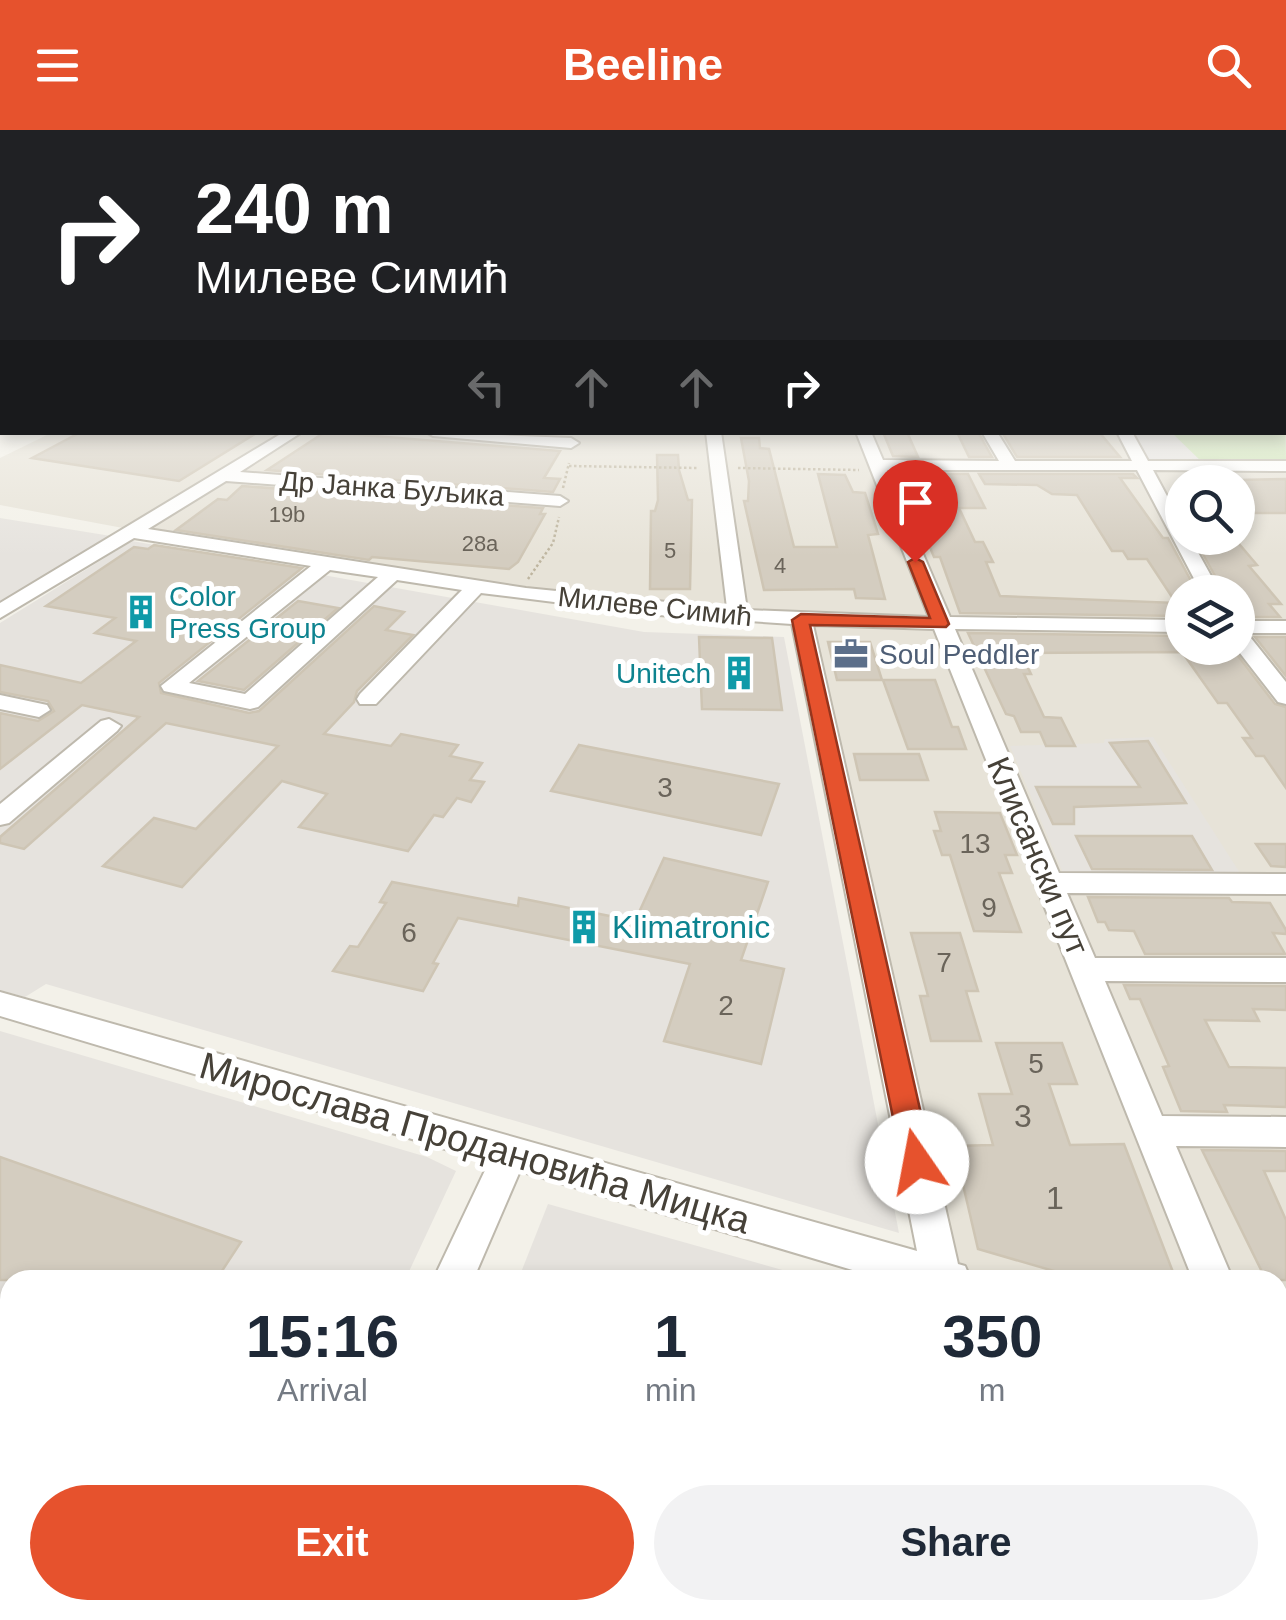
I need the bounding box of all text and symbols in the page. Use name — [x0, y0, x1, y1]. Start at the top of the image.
icon: menu — [30, 38, 85, 93]
icon: search — [1201, 38, 1256, 93]
text: Beeline — [563, 39, 723, 90]
icon: right — [30, 170, 160, 300]
text: 240 m — [195, 170, 393, 248]
text: Милеве Симић — [195, 252, 509, 303]
icon: left — [459, 360, 514, 415]
icon: ahead — [564, 360, 619, 415]
icon: ahead — [669, 360, 724, 415]
icon: right — [774, 360, 829, 415]
pin — [873, 460, 958, 563]
street label: Др Јанка Буљика — [279, 465, 506, 512]
map controls — [1165, 465, 1255, 665]
button: search — [1165, 465, 1255, 555]
icon: arrive — [888, 475, 943, 530]
house number: 19b — [269, 502, 305, 527]
house number: 28a — [462, 531, 499, 556]
house number: 5 — [664, 538, 676, 563]
house number: 4 — [774, 553, 786, 578]
button: layers — [1165, 575, 1255, 665]
place label: Color Press Group — [169, 581, 326, 644]
street label: Милеве Симић — [556, 581, 754, 632]
building icon: Color Press Group — [122, 593, 160, 631]
office icon: Soul Peddler — [832, 635, 870, 673]
place label: Soul Peddler — [879, 639, 1039, 670]
building icon: Unitech — [720, 654, 758, 692]
place label: Unitech — [616, 658, 711, 689]
street label: Клисански пут — [980, 752, 1096, 961]
house number: 3 — [657, 772, 673, 803]
house number: 13 — [959, 828, 991, 859]
house number: 9 — [981, 892, 997, 923]
building icon: Klimatronic — [565, 908, 603, 946]
place label: Klimatronic — [612, 909, 770, 945]
house number: 6 — [401, 917, 417, 948]
house number: 7 — [936, 947, 952, 978]
house number: 2 — [718, 990, 734, 1021]
street label: Мирослава Продановића Мицка — [195, 1044, 756, 1242]
house number: 5 — [1028, 1048, 1044, 1079]
house number: 3 — [1014, 1098, 1032, 1134]
position arrow — [865, 1110, 969, 1214]
house number: 1 — [1046, 1180, 1064, 1216]
text: 15:16 — [246, 1303, 399, 1370]
text: 1 — [654, 1303, 687, 1370]
text: 350 — [942, 1303, 1042, 1370]
text: Arrival — [277, 1372, 368, 1408]
text: min — [645, 1372, 696, 1408]
text: m — [979, 1372, 1006, 1408]
button: Exit — [30, 1485, 634, 1600]
button: Share — [654, 1485, 1258, 1600]

